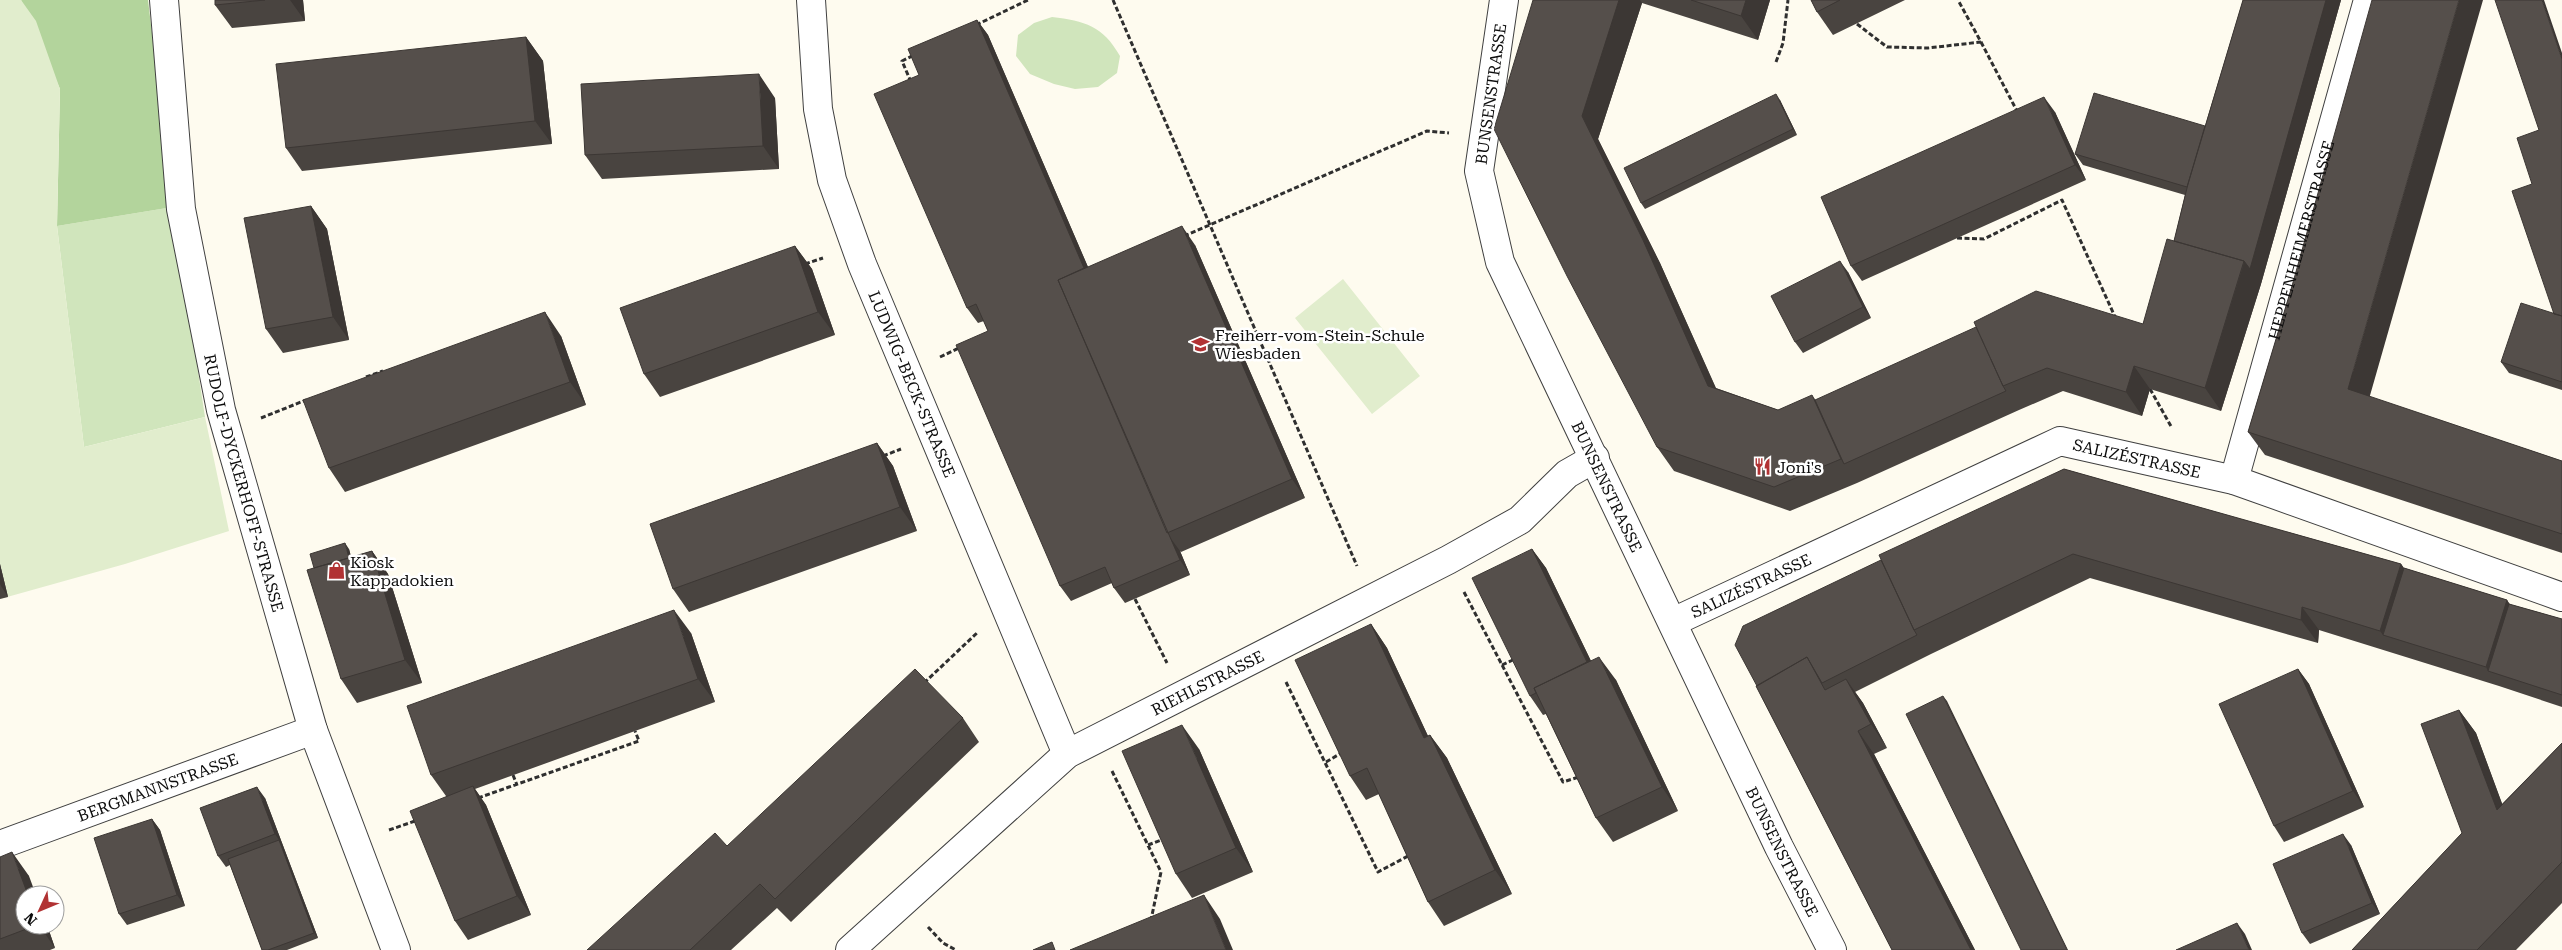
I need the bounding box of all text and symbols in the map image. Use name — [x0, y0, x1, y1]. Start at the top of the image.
street label: BUNSENSTRASSE — [1472, 22, 1510, 166]
street label: HEPPENHEIMERSTRASSE — [2264, 138, 2338, 342]
street label: LUDWIG-BECK-STRASSE — [865, 288, 960, 480]
place label: Freiherr-vom-Stein-Schule Wiesbaden — [1215, 326, 1425, 363]
school or university icon: Freiherr-vom-Stein-Schule Wiesbaden — [1191, 334, 1211, 354]
street label: RUDOLF-DYCKERHOFF-STRASSE — [201, 352, 288, 614]
street label: BUNSENSTRASSE — [1568, 418, 1646, 555]
street label: SALIZÉSTRASSE — [2071, 435, 2203, 482]
restaurant icon: Joni's — [1753, 457, 1773, 477]
place label: Joni's — [1777, 458, 1822, 477]
street label: SALIZÉSTRASSE — [1688, 549, 1814, 622]
place label: Kiosk Kappadokien — [350, 553, 454, 590]
shop icon: Kiosk Kappadokien — [326, 561, 346, 581]
street label: RIEHLSTRASSE — [1148, 646, 1267, 719]
street label: BERGMANNSTRASSE — [75, 749, 241, 825]
street label: BUNSENSTRASSE — [1742, 784, 1823, 920]
north arrow — [15, 885, 65, 935]
text: N — [21, 909, 40, 928]

